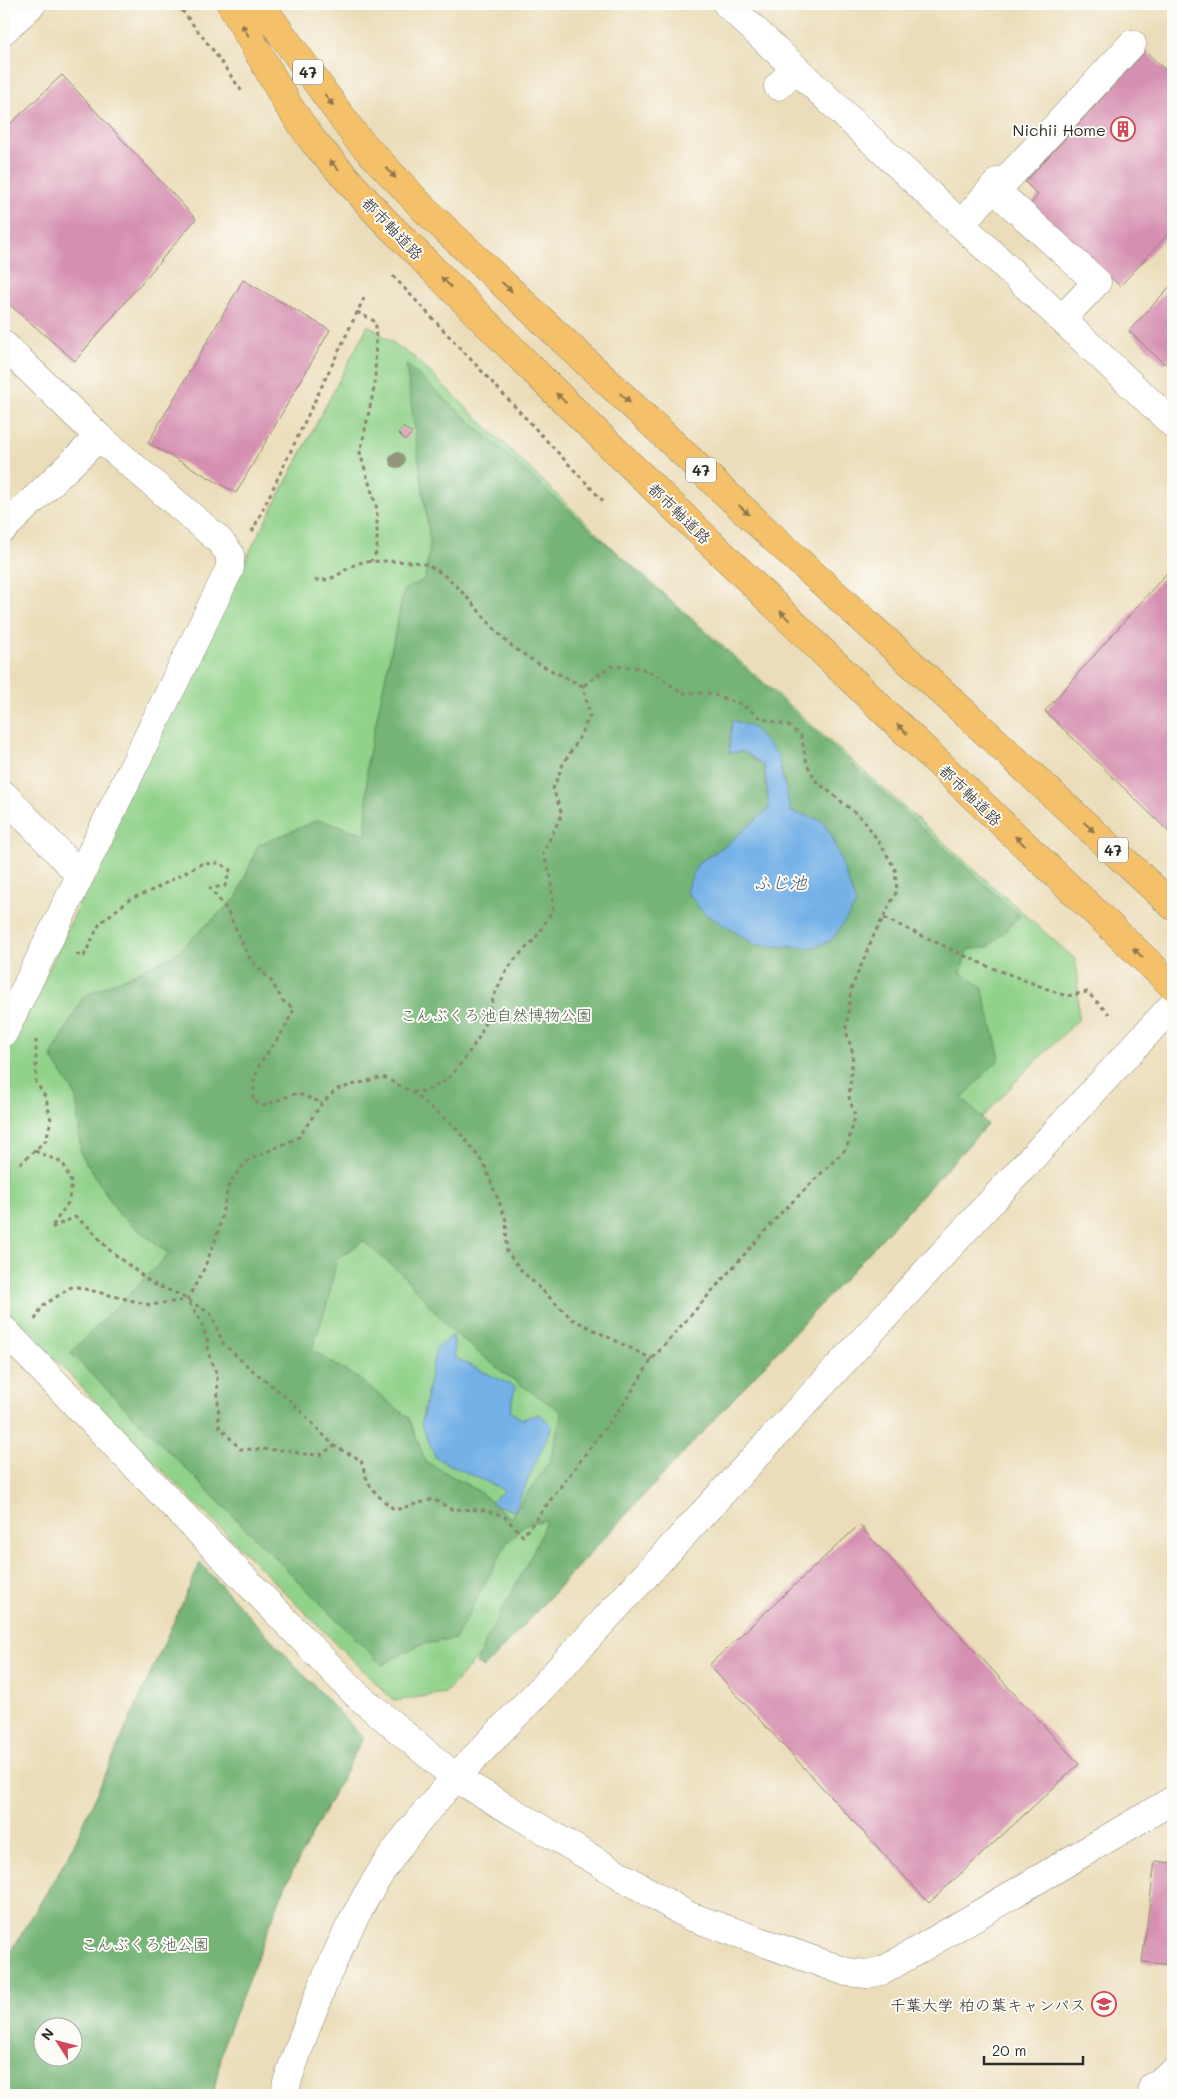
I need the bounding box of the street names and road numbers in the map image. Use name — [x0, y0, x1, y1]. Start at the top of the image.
road number: 47 — [293, 60, 323, 84]
street label: 都市軸道路 — [358, 192, 428, 264]
road number: 47 — [686, 458, 716, 482]
street label: 都市軸道路 — [644, 478, 716, 548]
street label: 都市軸道路 — [935, 760, 1007, 830]
road number: 47 — [1098, 838, 1128, 862]

